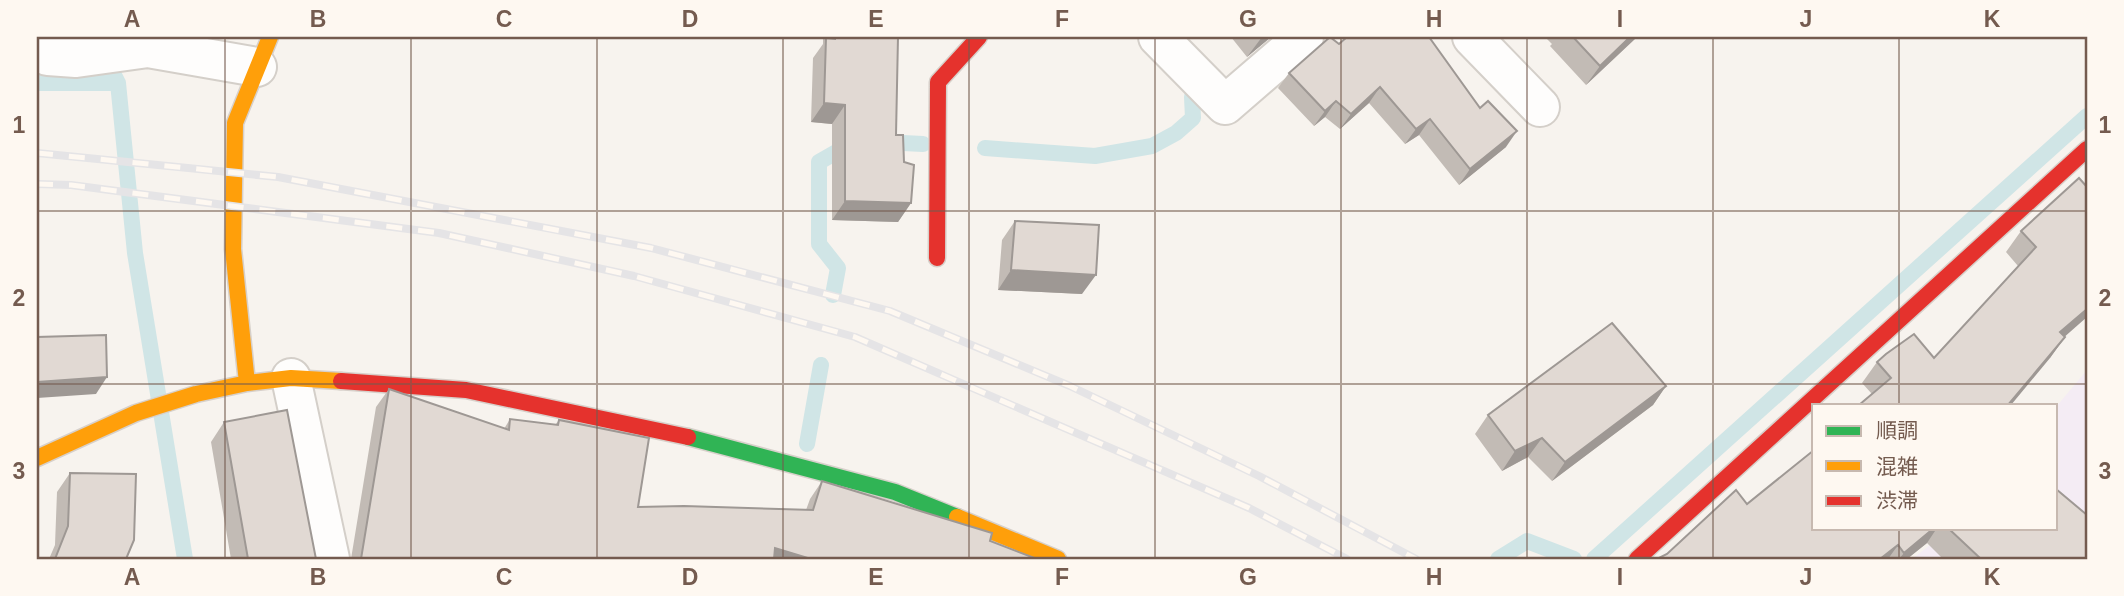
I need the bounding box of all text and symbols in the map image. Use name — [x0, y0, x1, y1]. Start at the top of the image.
text: A — [124, 6, 140, 32]
text: B — [310, 6, 326, 32]
text: C — [496, 6, 512, 32]
text: D — [682, 6, 698, 32]
text: E — [868, 6, 884, 32]
text: F — [1055, 6, 1069, 32]
text: G — [1239, 6, 1257, 32]
text: H — [1426, 6, 1442, 32]
text: I — [1617, 6, 1623, 32]
text: J — [1800, 6, 1812, 32]
text: K — [1984, 6, 2001, 32]
text: 1 — [13, 112, 26, 138]
text: 1 — [2099, 112, 2112, 138]
text: 2 — [13, 285, 25, 311]
text: 2 — [2099, 285, 2111, 311]
legend — [1812, 404, 2058, 530]
text: 順調 — [1876, 419, 1918, 442]
text: 混雑 — [1876, 455, 1918, 478]
text: 3 — [13, 458, 25, 484]
text: 3 — [2099, 458, 2111, 484]
text: 渋滞 — [1876, 489, 1918, 512]
text: A — [124, 564, 140, 590]
text: B — [310, 564, 326, 590]
text: C — [496, 564, 512, 590]
text: D — [682, 564, 698, 590]
text: E — [868, 564, 884, 590]
text: F — [1055, 564, 1069, 590]
text: G — [1239, 564, 1257, 590]
text: H — [1426, 564, 1442, 590]
text: I — [1617, 564, 1623, 590]
text: J — [1800, 564, 1812, 590]
text: K — [1984, 564, 2001, 590]

